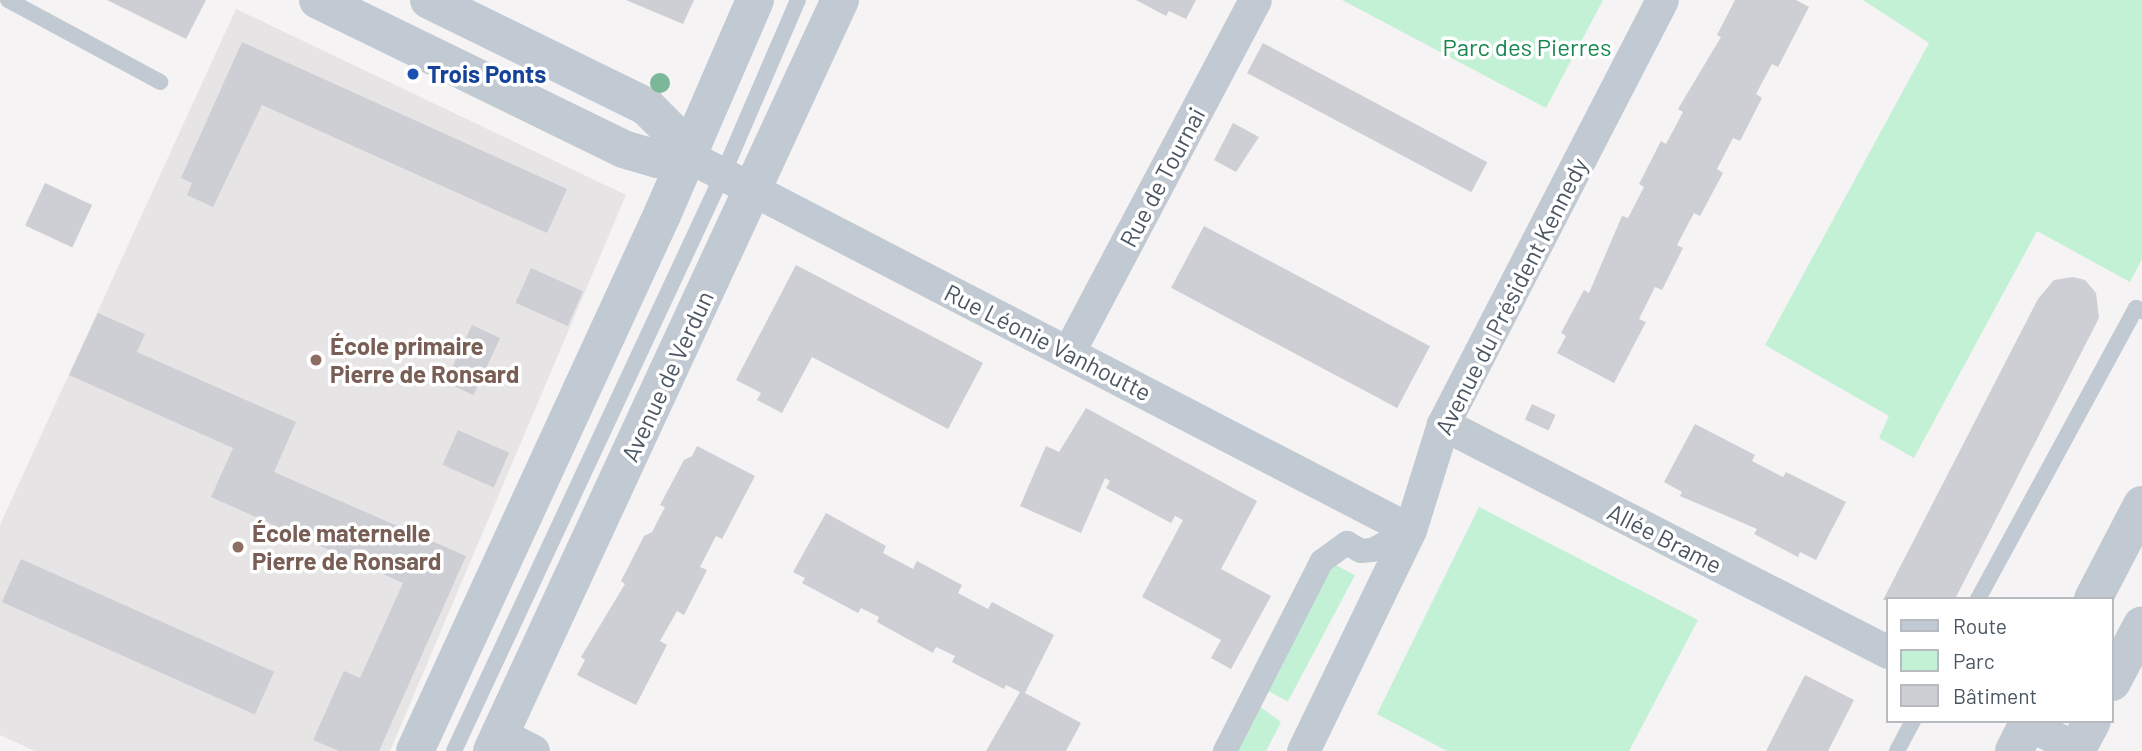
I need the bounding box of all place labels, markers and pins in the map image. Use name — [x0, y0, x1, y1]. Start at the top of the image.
place label: Trois Ponts — [427, 60, 546, 88]
marker: Trois Ponts — [405, 66, 421, 82]
place label: École primaire Pierre de Ronsard — [330, 332, 519, 388]
marker: École primaire Pierre de Ronsard — [308, 352, 324, 368]
place label: École maternelle Pierre de Ronsard — [252, 519, 441, 575]
marker: École maternelle Pierre de Ronsard — [230, 539, 246, 555]

